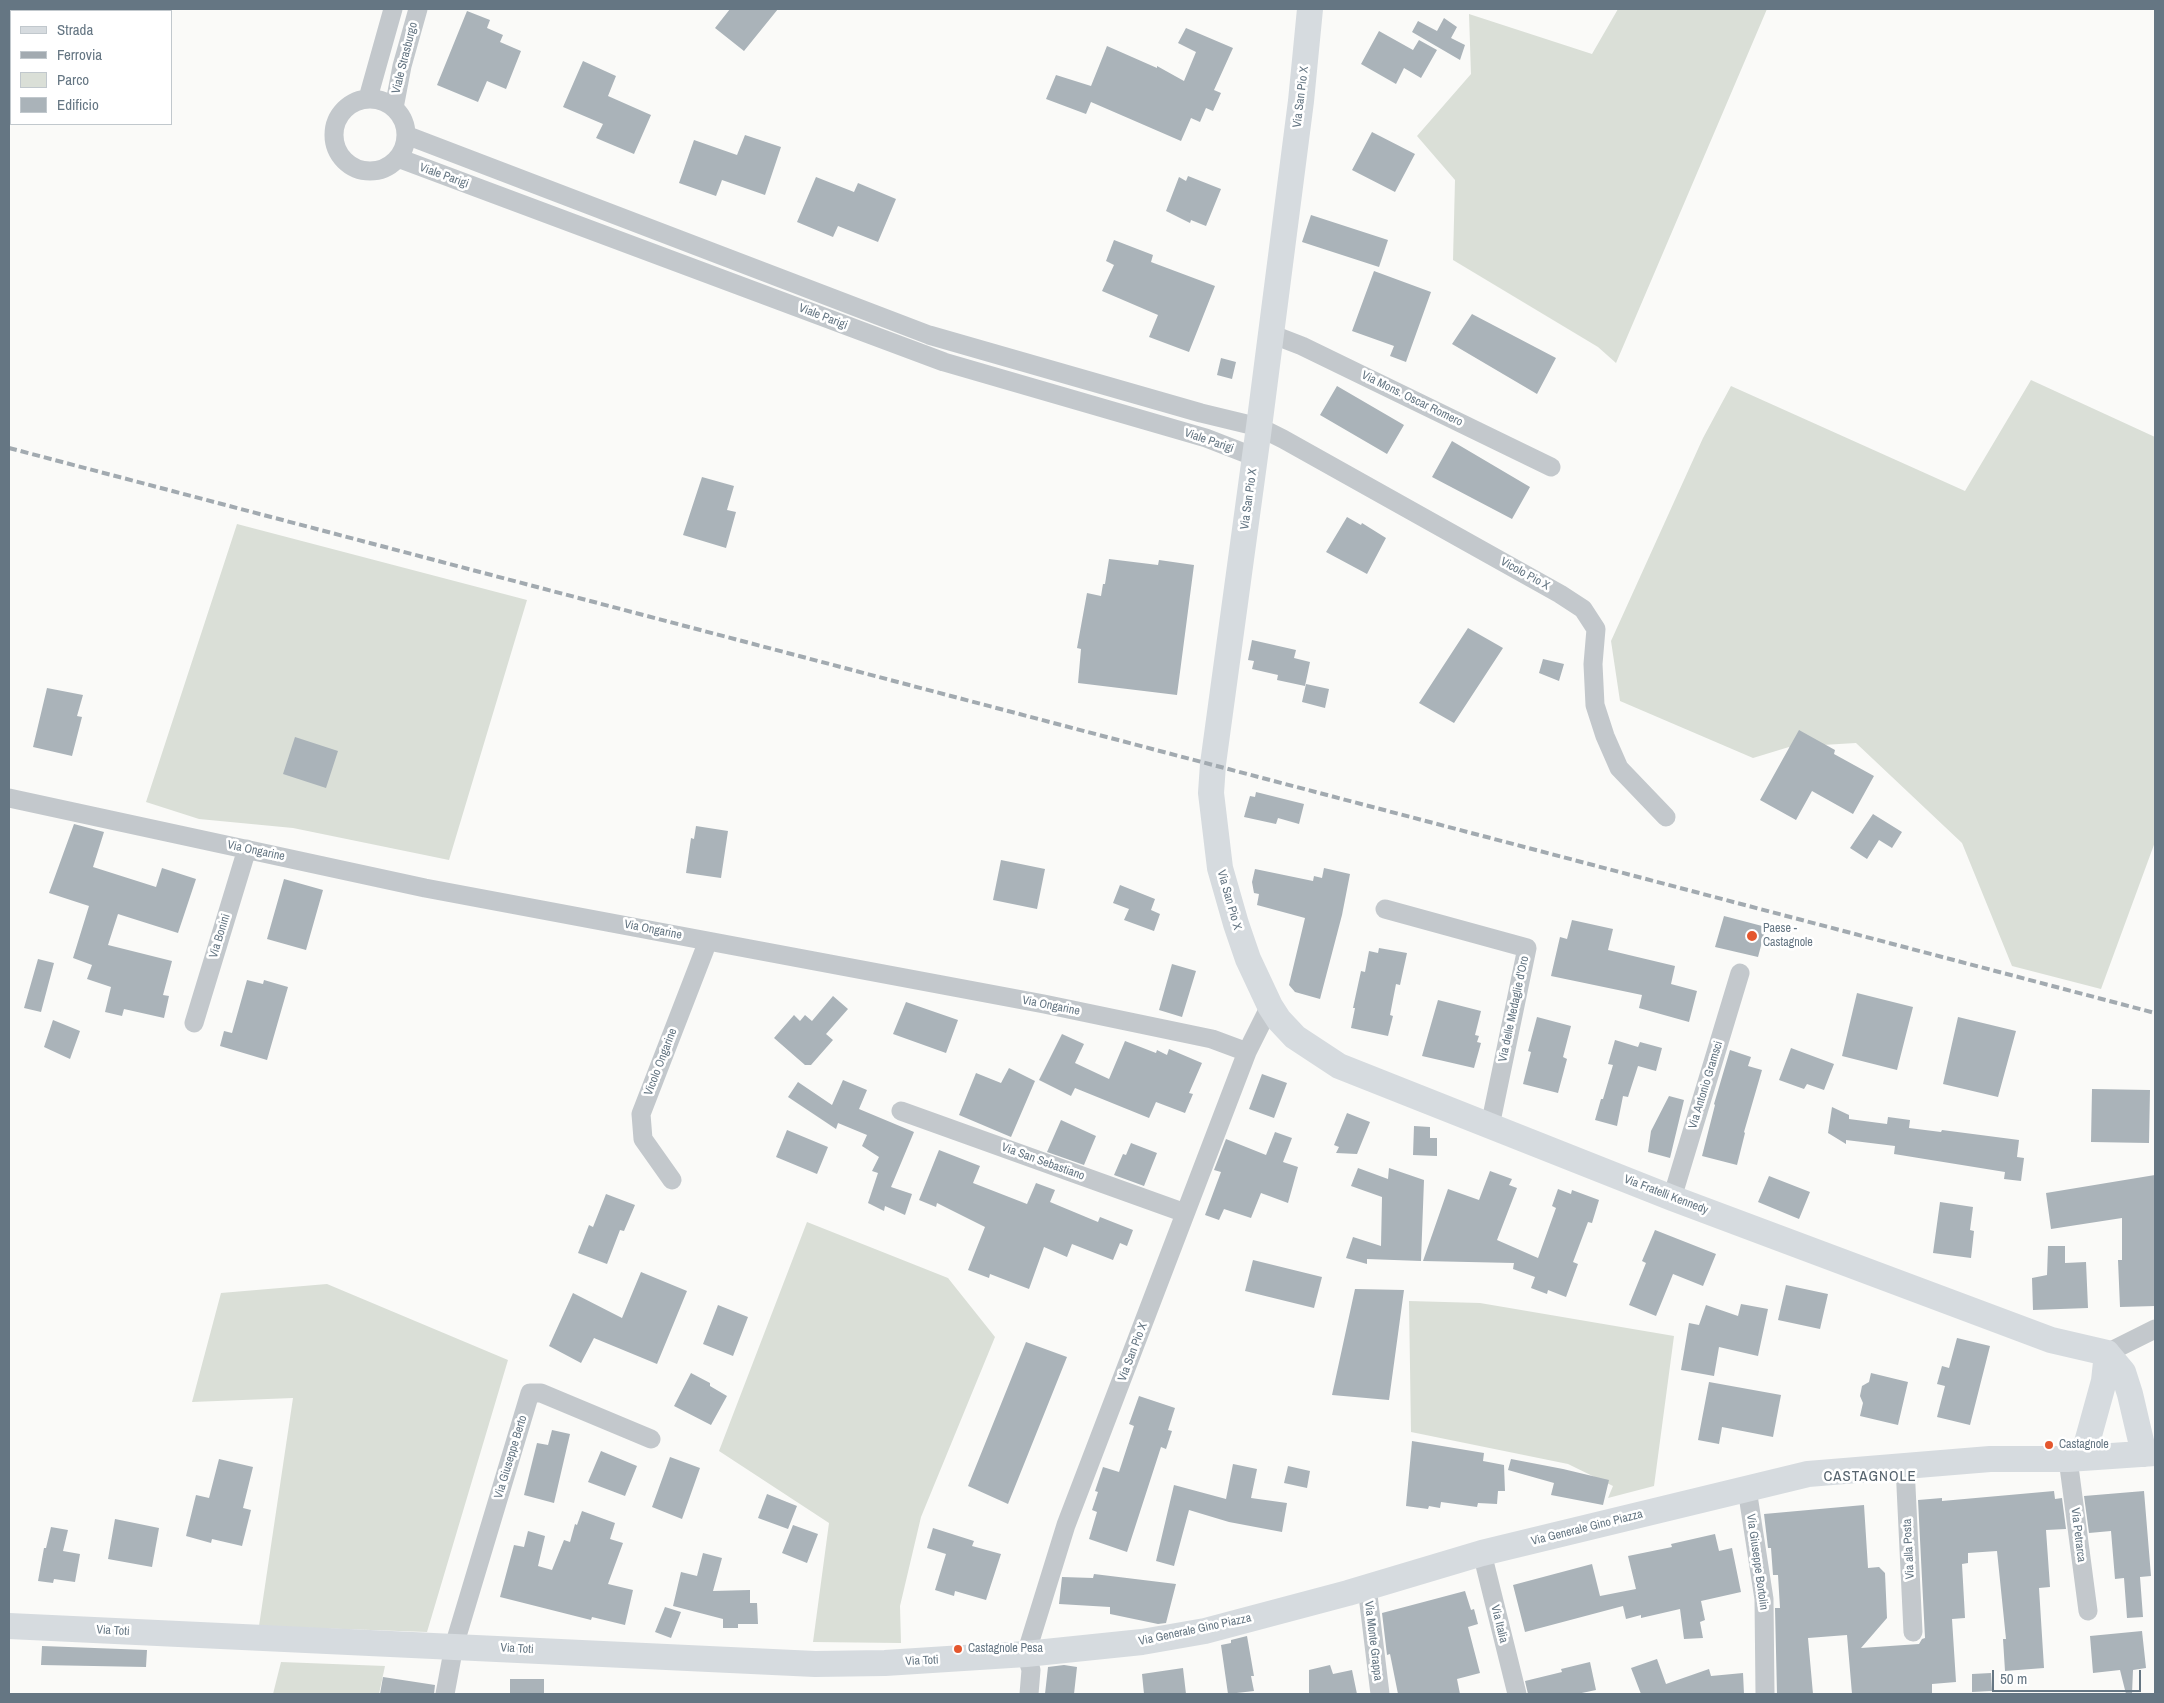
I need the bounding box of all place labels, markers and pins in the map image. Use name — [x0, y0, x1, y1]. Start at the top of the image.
place label: Paese - Castagnole — [1763, 922, 1813, 950]
marker: Paese - Castagnole — [1745, 929, 1759, 943]
place label: Castagnole — [2059, 1438, 2109, 1452]
marker: Castagnole — [2043, 1439, 2055, 1451]
place label: Castagnole Pesa — [968, 1642, 1043, 1656]
marker: Castagnole Pesa — [952, 1643, 964, 1655]

